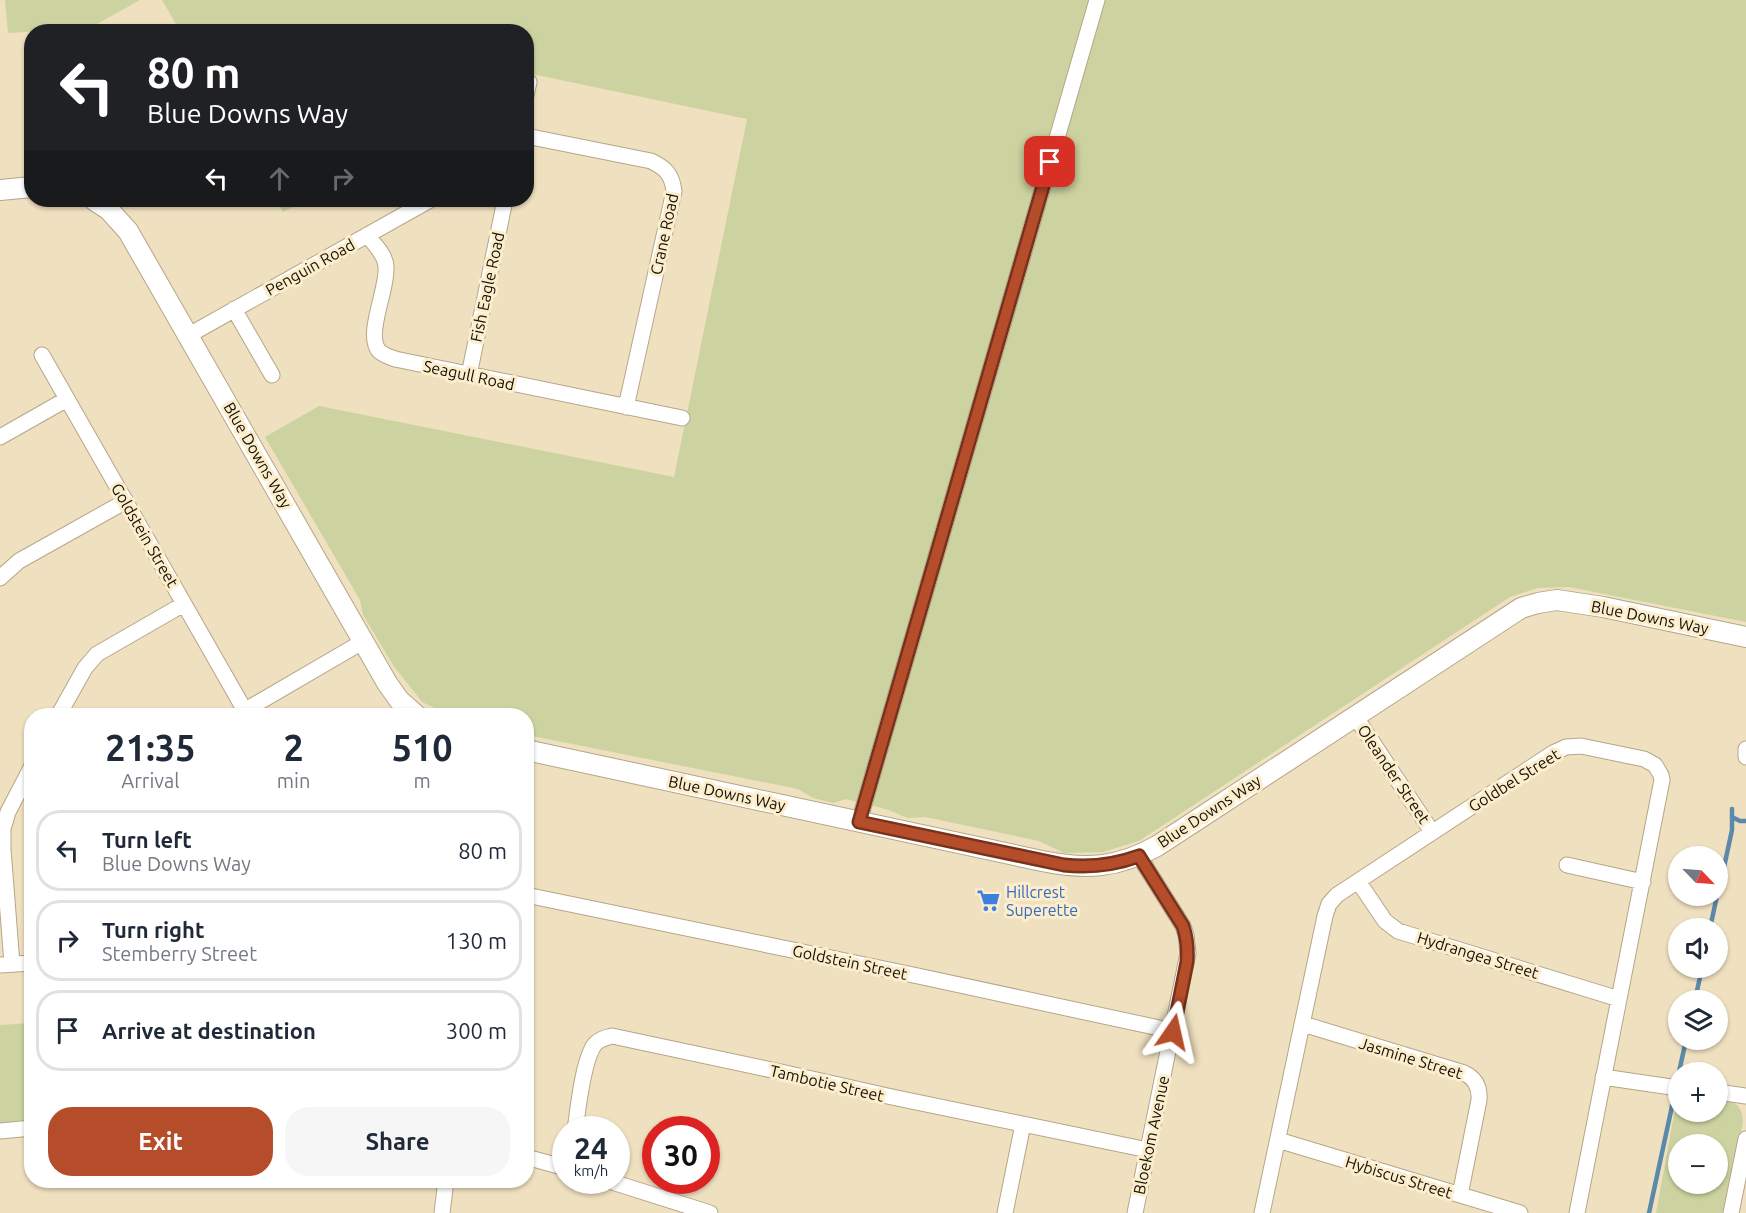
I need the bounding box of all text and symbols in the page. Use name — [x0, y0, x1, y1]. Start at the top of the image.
icon: left — [48, 48, 126, 126]
text: 80 m — [147, 49, 241, 96]
text: Blue Downs Way — [147, 98, 348, 128]
pin — [1024, 136, 1075, 187]
icon: arrive — [1033, 145, 1066, 178]
icon: left — [200, 162, 233, 195]
icon: ahead — [263, 162, 296, 195]
icon: right — [326, 162, 359, 195]
street label: Crane Road — [647, 192, 681, 276]
street label: Fish Eagle Road — [467, 230, 507, 344]
street label: Penguin Road — [262, 235, 358, 299]
street label: Seagull Road — [422, 357, 516, 393]
street label: Blue Downs Way — [220, 399, 296, 511]
street label: Goldstein Street — [108, 480, 182, 591]
street label: Blue Downs Way — [1590, 597, 1710, 637]
street label: Oleander Street — [1354, 721, 1434, 827]
text: 21:35 — [105, 727, 195, 768]
text: 2 — [283, 727, 304, 768]
text: 510 — [392, 727, 453, 768]
street label: Goldbel Street — [1465, 744, 1564, 815]
text: Arrival — [121, 769, 180, 792]
text: min — [277, 769, 310, 792]
text: m — [414, 769, 431, 792]
street label: Blue Downs Way — [1154, 771, 1264, 851]
street label: Blue Downs Way — [667, 772, 787, 814]
text: Turn left — [102, 827, 192, 852]
icon: left — [51, 834, 84, 867]
text: 80 m — [458, 838, 507, 863]
north arrow — [1668, 846, 1728, 906]
map controls — [1668, 846, 1728, 1194]
text: Blue Downs Way — [102, 852, 251, 875]
place label: Hillcrest Superette — [1006, 883, 1078, 919]
supermarket icon: Hillcrest Superette — [975, 888, 1001, 914]
text: Turn right — [102, 917, 204, 942]
button: sound — [1668, 918, 1728, 978]
icon: right — [51, 924, 84, 957]
text: 130 m — [446, 928, 507, 953]
street label: Hydrangea Street — [1415, 928, 1542, 982]
street label: Goldstein Street — [791, 941, 910, 983]
text: Stemberry Street — [102, 942, 257, 965]
button: layers — [1668, 990, 1728, 1050]
position arrow — [1141, 1000, 1205, 1064]
icon: arrive — [51, 1014, 84, 1047]
text: Arrive at destination — [102, 1018, 316, 1043]
text: 300 m — [446, 1018, 507, 1043]
street label: Jasmine Street — [1357, 1034, 1465, 1082]
street label: Tambotie Street — [768, 1061, 886, 1105]
button: + — [1668, 1062, 1728, 1122]
street label: Bloekom Avenue — [1130, 1074, 1172, 1196]
button: Exit — [48, 1107, 273, 1176]
button: Share — [285, 1107, 510, 1176]
speed limit sign: 30 — [642, 1116, 720, 1194]
text: 24 — [574, 1131, 608, 1165]
button: − — [1668, 1134, 1728, 1194]
street label: Hybiscus Street — [1343, 1152, 1455, 1202]
text: km/h — [574, 1162, 608, 1179]

